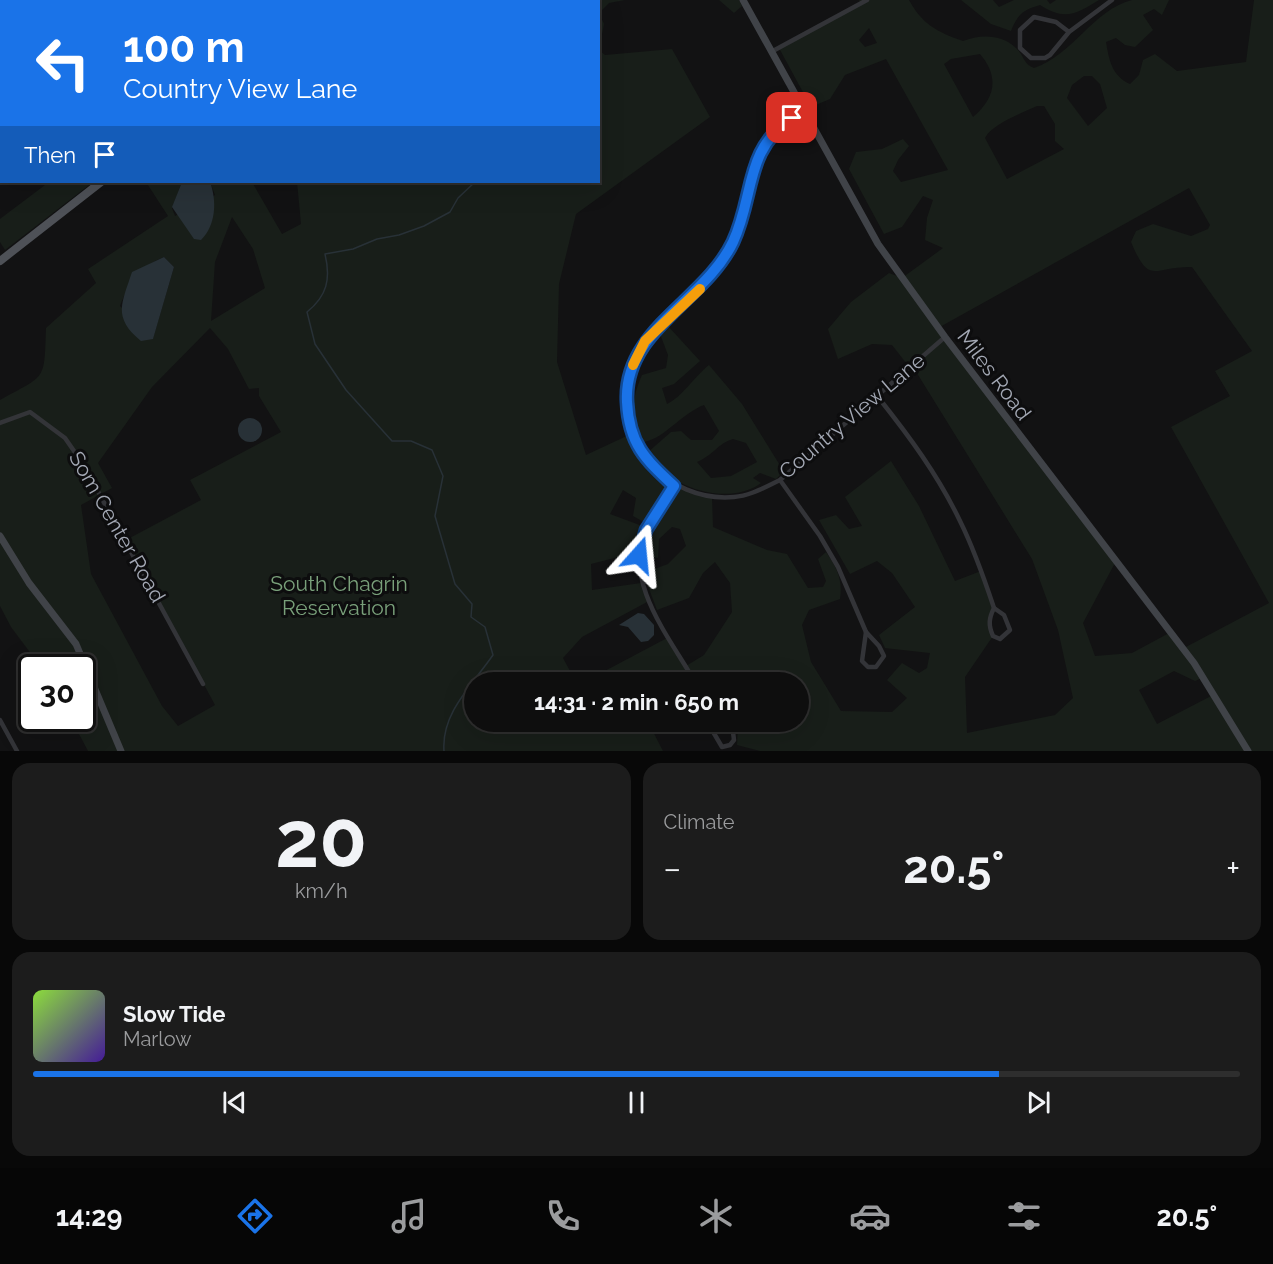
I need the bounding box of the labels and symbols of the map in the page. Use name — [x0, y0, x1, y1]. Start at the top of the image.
pin — [766, 92, 817, 143]
street label: Miles Road — [952, 324, 1037, 425]
street label: Country View Lane — [774, 347, 930, 484]
street label: Som Center Road — [64, 447, 171, 607]
position arrow — [607, 523, 671, 587]
park label: South Chagrin Reservation — [270, 571, 408, 620]
speed limit sign: 30 — [18, 654, 96, 732]

